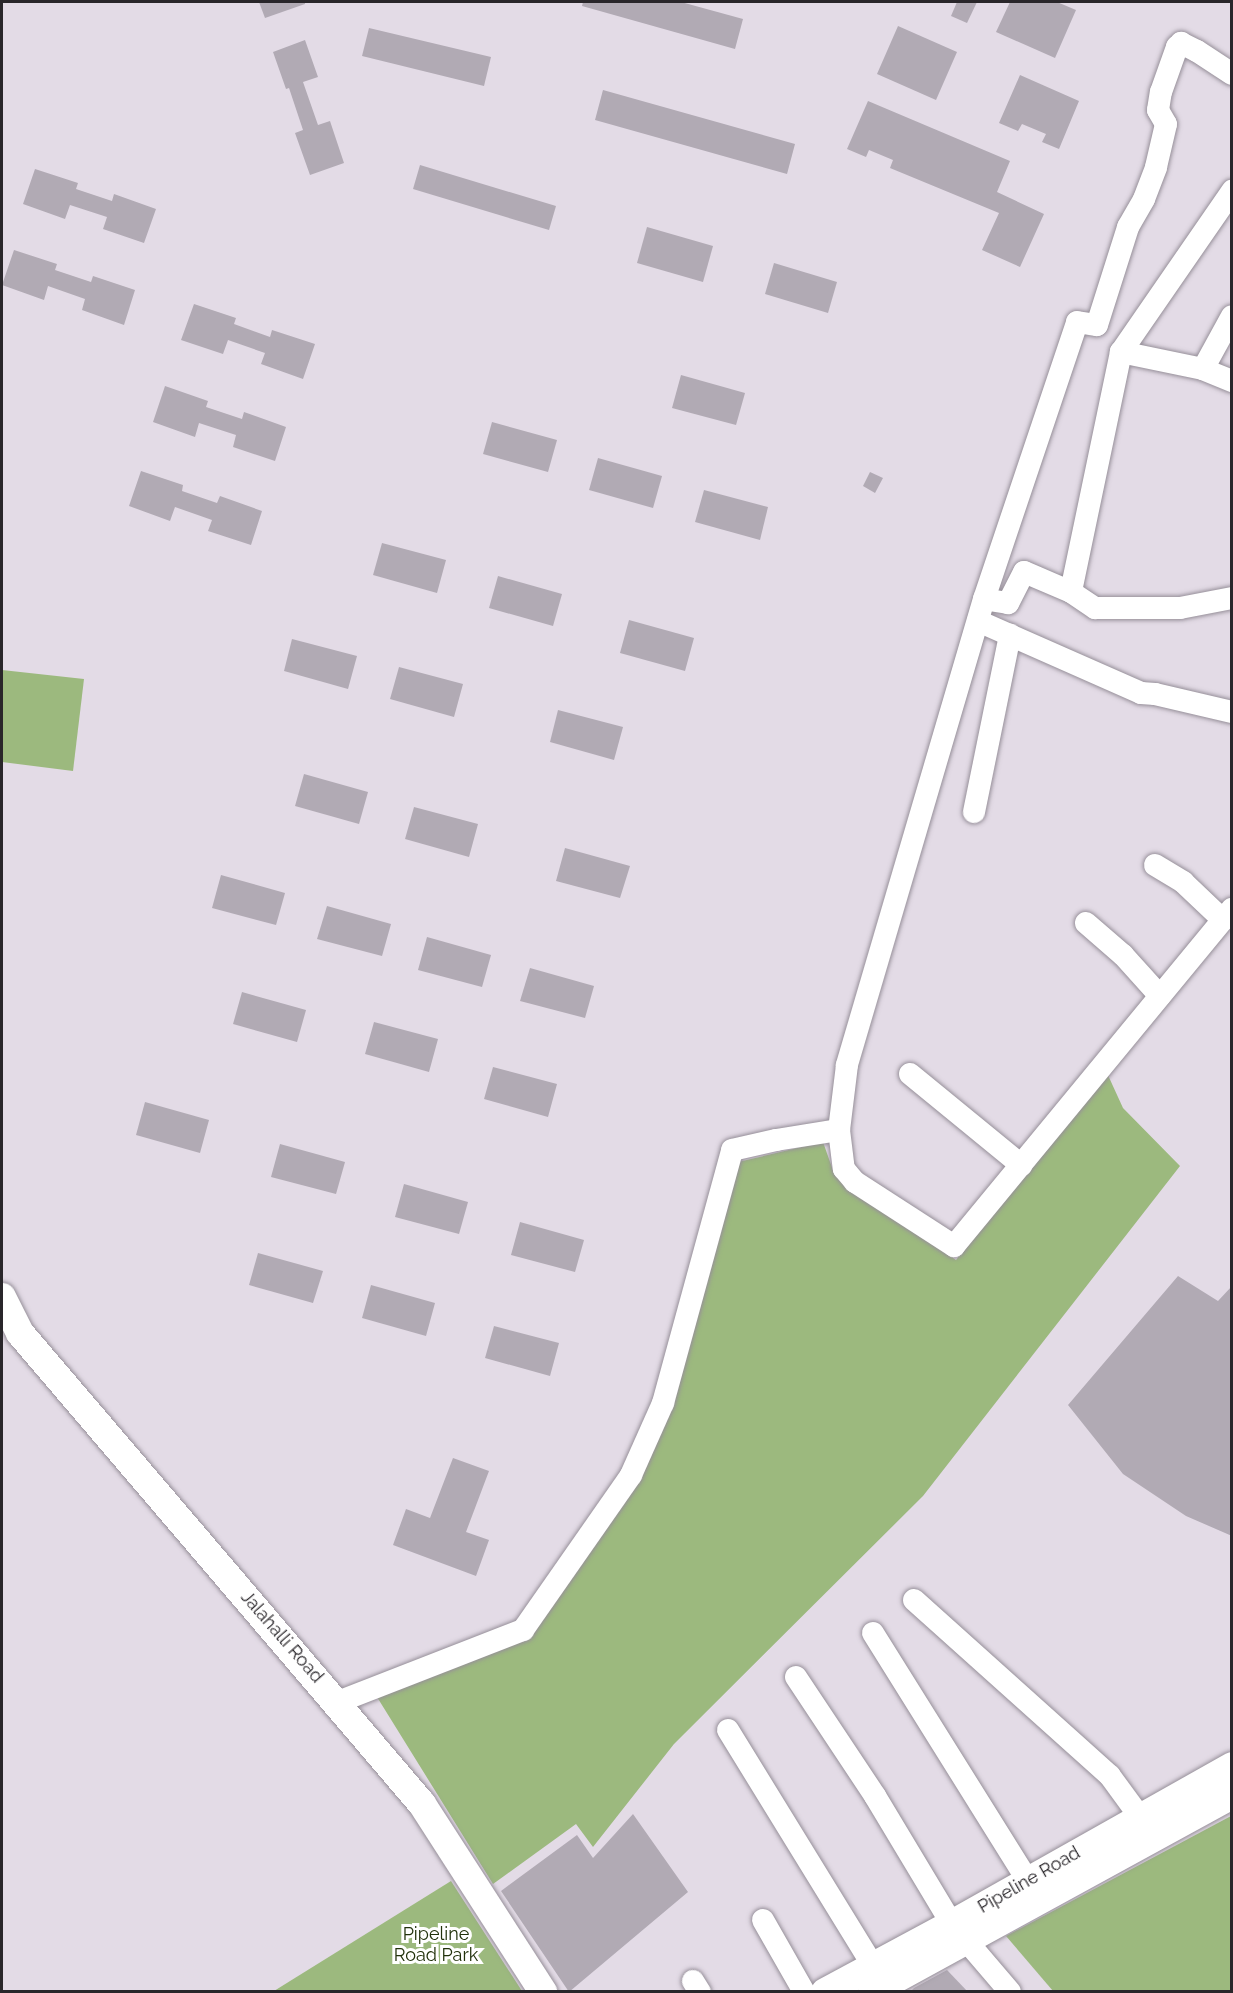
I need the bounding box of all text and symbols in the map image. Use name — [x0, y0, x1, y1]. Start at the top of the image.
street label: Jalahalli Road — [236, 1587, 328, 1687]
street label: Pipeline Road — [974, 1842, 1084, 1918]
park label: Pipeline Road Park — [394, 1924, 478, 1966]

